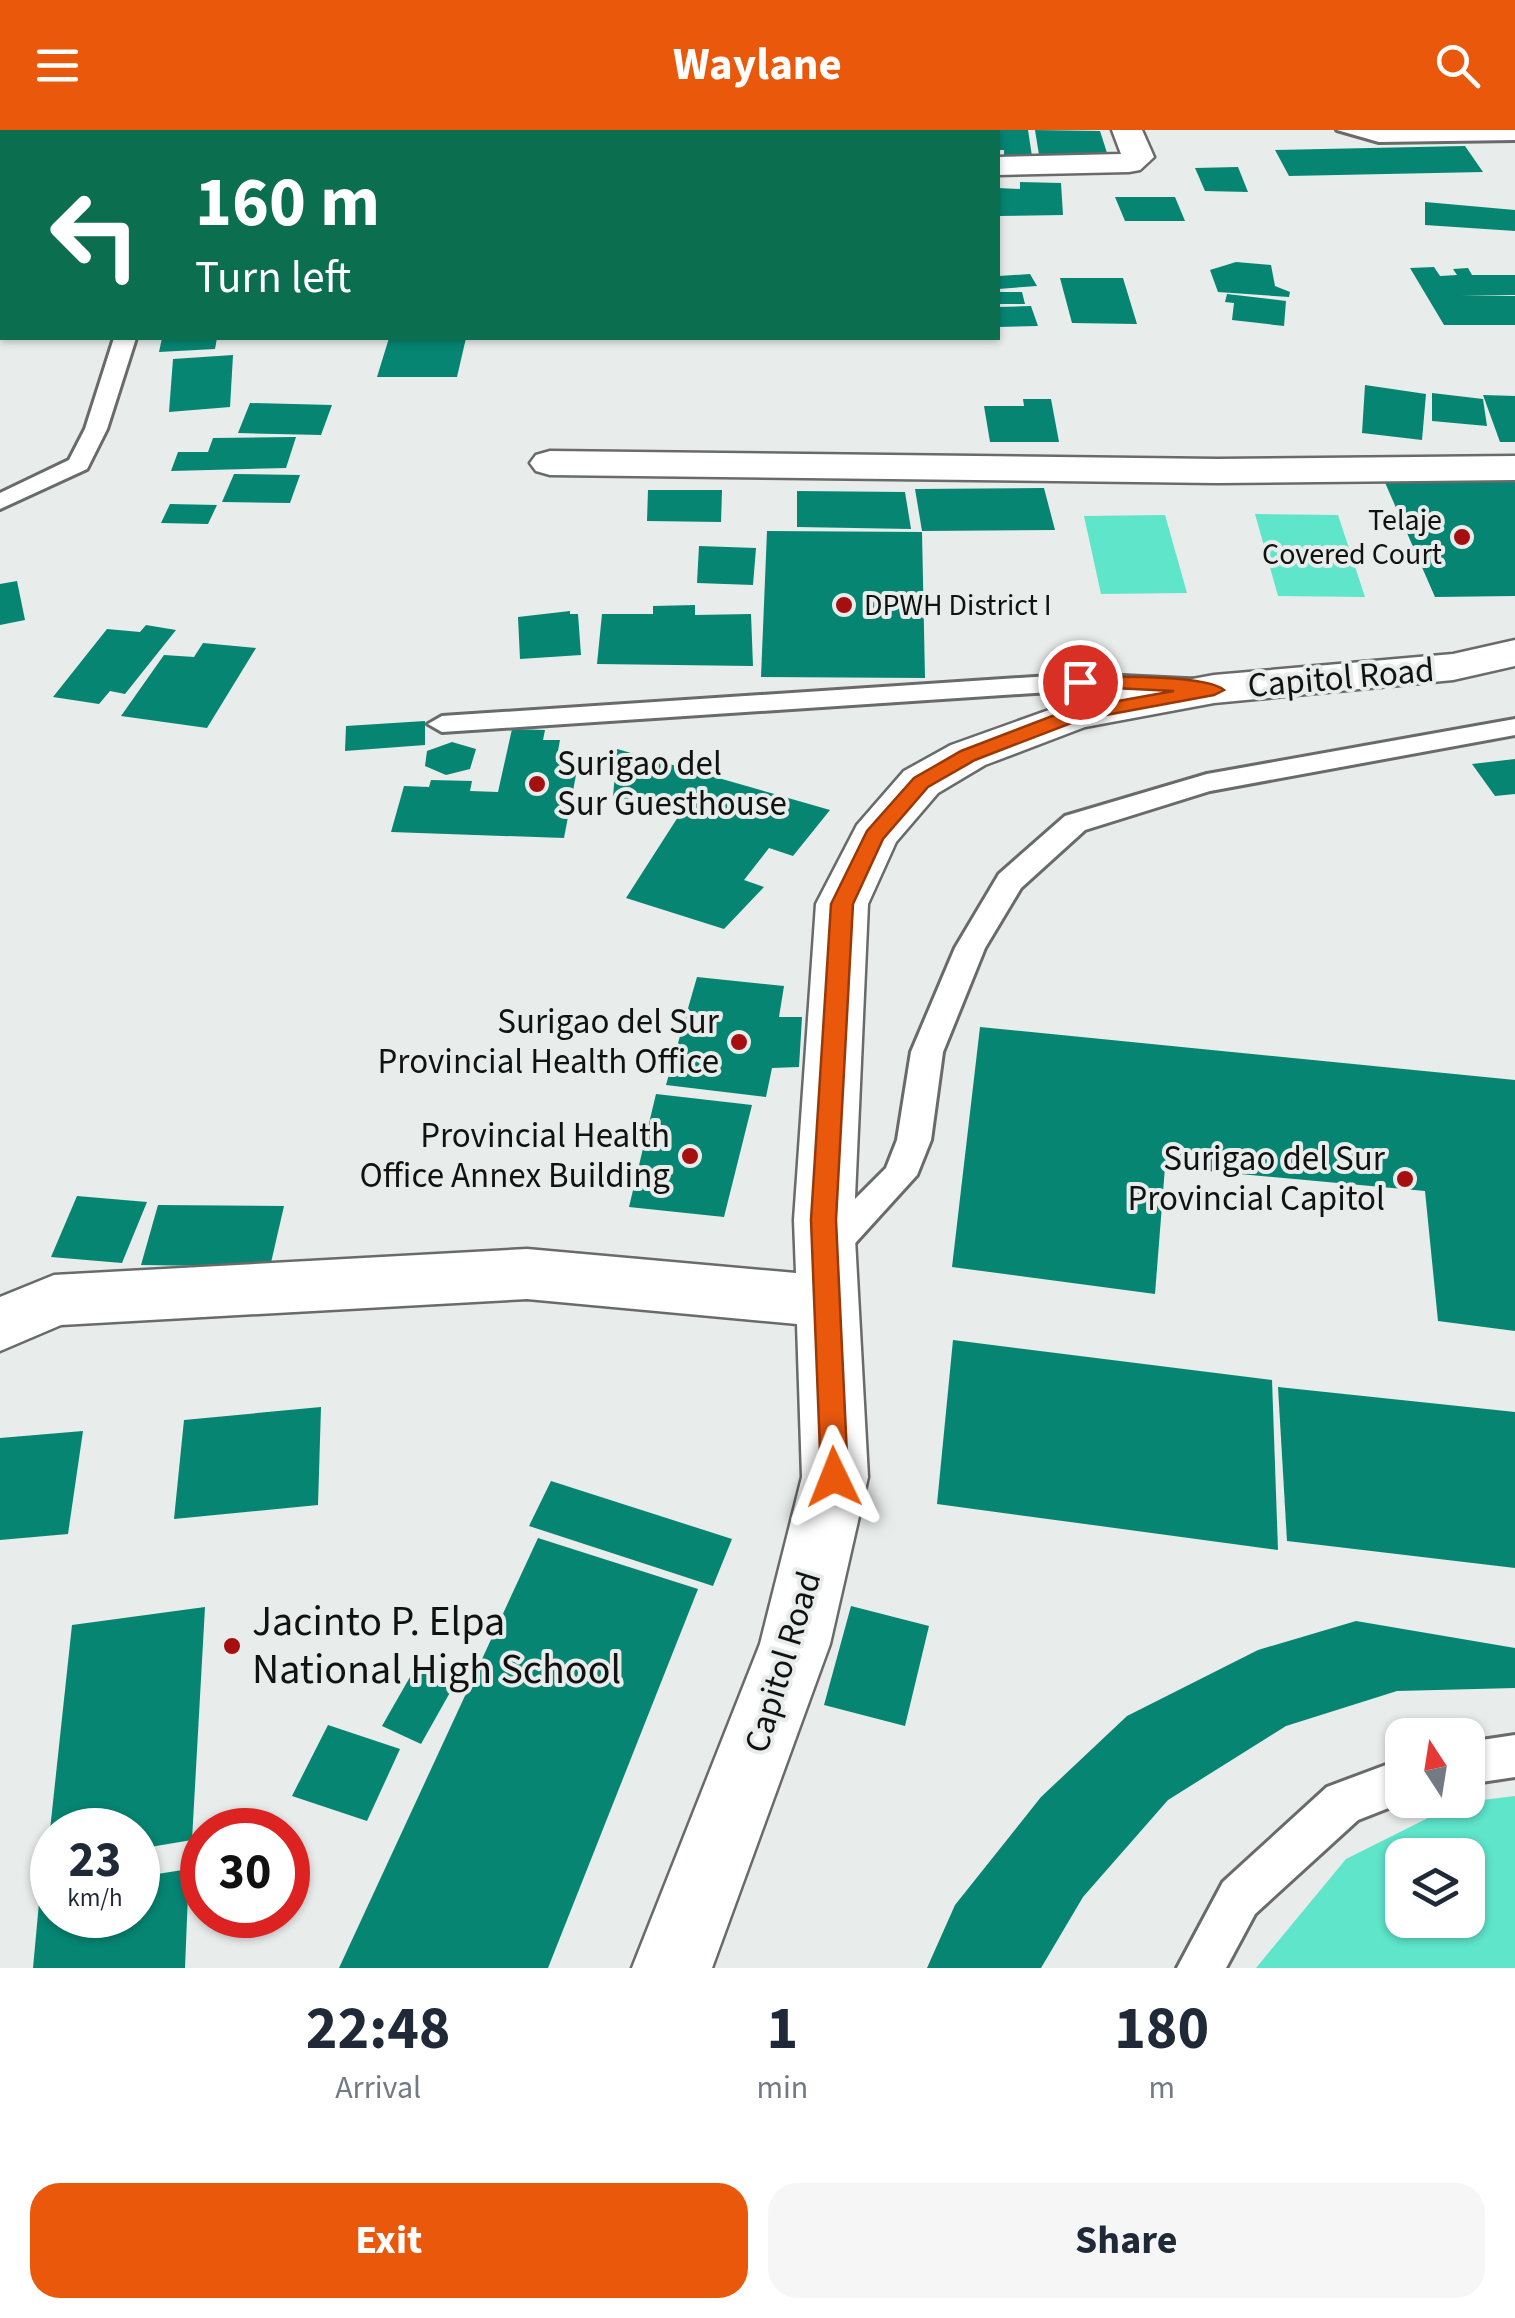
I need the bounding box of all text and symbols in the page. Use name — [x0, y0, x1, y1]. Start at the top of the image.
text: Waylane — [673, 33, 842, 97]
icon: menu — [30, 38, 85, 93]
icon: search — [1430, 38, 1485, 93]
text: 160 m — [195, 153, 380, 253]
icon: left — [30, 170, 160, 300]
text: Turn left — [195, 246, 351, 310]
place label: Telaje Covered Court — [1262, 499, 1442, 576]
marker: Telaje Covered Court — [1451, 526, 1473, 548]
place label: DPWH District I — [864, 584, 1052, 627]
marker: DPWH District I — [833, 594, 855, 616]
pin — [1038, 640, 1123, 725]
street label: Capitol Road — [1246, 645, 1436, 711]
icon: arrive — [1053, 655, 1108, 710]
place label: Surigao del Sur Guesthouse — [557, 739, 787, 829]
marker: Surigao del Sur Guesthouse — [526, 773, 548, 795]
place label: Surigao del Sur Provincial Health Office — [378, 997, 720, 1087]
marker: Surigao del Sur Provincial Health Office — [728, 1031, 750, 1053]
place label: Provincial Health Office Annex Building — [359, 1111, 670, 1201]
place label: Surigao del Sur Provincial Capitol — [1127, 1134, 1386, 1224]
marker: Provincial Health Office Annex Building — [679, 1145, 701, 1167]
marker: Surigao del Sur Provincial Capitol — [1394, 1168, 1416, 1190]
position arrow — [782, 1425, 886, 1529]
street label: Capitol Road — [732, 1565, 834, 1759]
place label: Jacinto P. Elpa National High School — [252, 1592, 621, 1700]
marker: Jacinto P. Elpa National High School — [221, 1635, 243, 1657]
north arrow — [1385, 1718, 1485, 1818]
map controls — [1385, 1718, 1485, 1938]
speed limit sign: 30 — [180, 1808, 310, 1938]
text: 23 — [69, 1825, 121, 1896]
button: layers — [1385, 1838, 1485, 1938]
text: km/h — [67, 1880, 123, 1916]
text: 22:48 — [306, 1987, 451, 2072]
text: 1 — [767, 1987, 798, 2072]
text: 180 — [1114, 1987, 1209, 2072]
text: Arrival — [335, 2065, 421, 2111]
text: min — [756, 2065, 808, 2111]
text: m — [1148, 2065, 1175, 2111]
button: Exit — [30, 2183, 748, 2298]
button: Share — [768, 2183, 1485, 2298]

